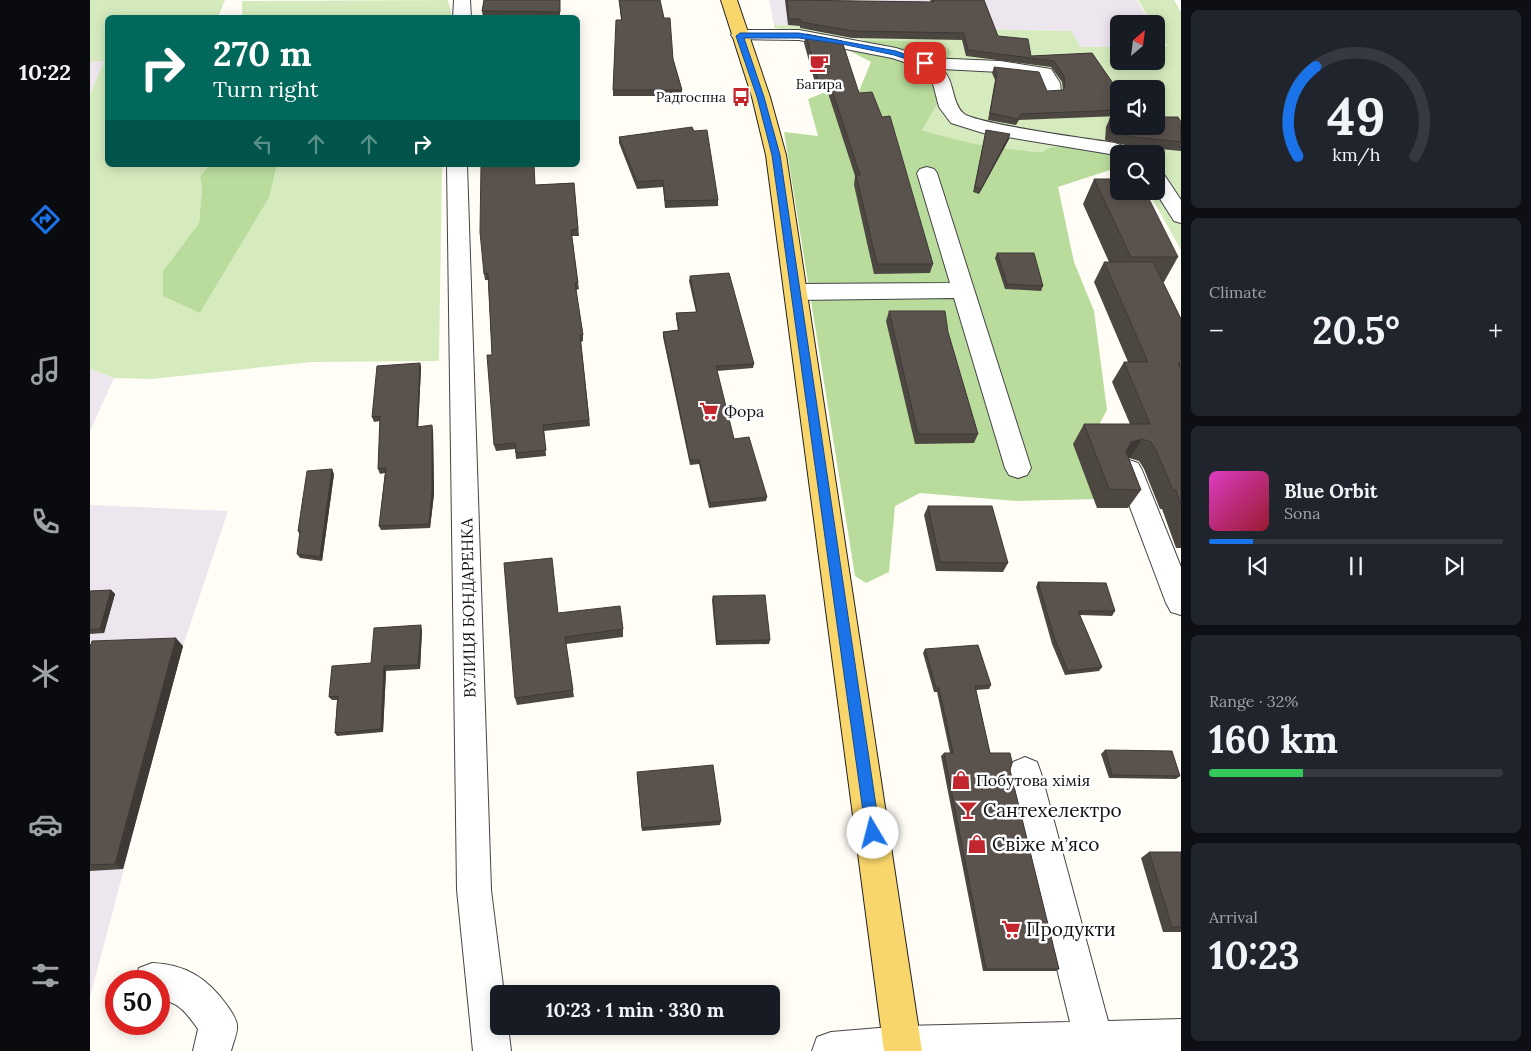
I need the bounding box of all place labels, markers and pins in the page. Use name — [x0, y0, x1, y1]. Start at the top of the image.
pin — [904, 42, 946, 84]
cafe icon: Багира — [808, 52, 830, 74]
place label: Багира — [796, 75, 842, 93]
bus stop icon: Радгоспна — [730, 86, 752, 108]
place label: Радгоспна — [656, 88, 726, 106]
supermarket icon: Фора — [698, 400, 720, 422]
place label: Фора — [724, 401, 764, 421]
shop icon: Побутова хімія — [950, 769, 972, 791]
place label: Побутова хімія — [976, 770, 1090, 790]
place label: Сантехелектро — [983, 798, 1122, 822]
bar icon: Сантехелектро — [957, 799, 979, 821]
place label: Свіже м’ясо — [992, 832, 1099, 856]
shop icon: Свіже м’ясо — [966, 833, 988, 855]
place label: Продукти — [1026, 917, 1116, 941]
supermarket icon: Продукти — [1000, 918, 1022, 940]

